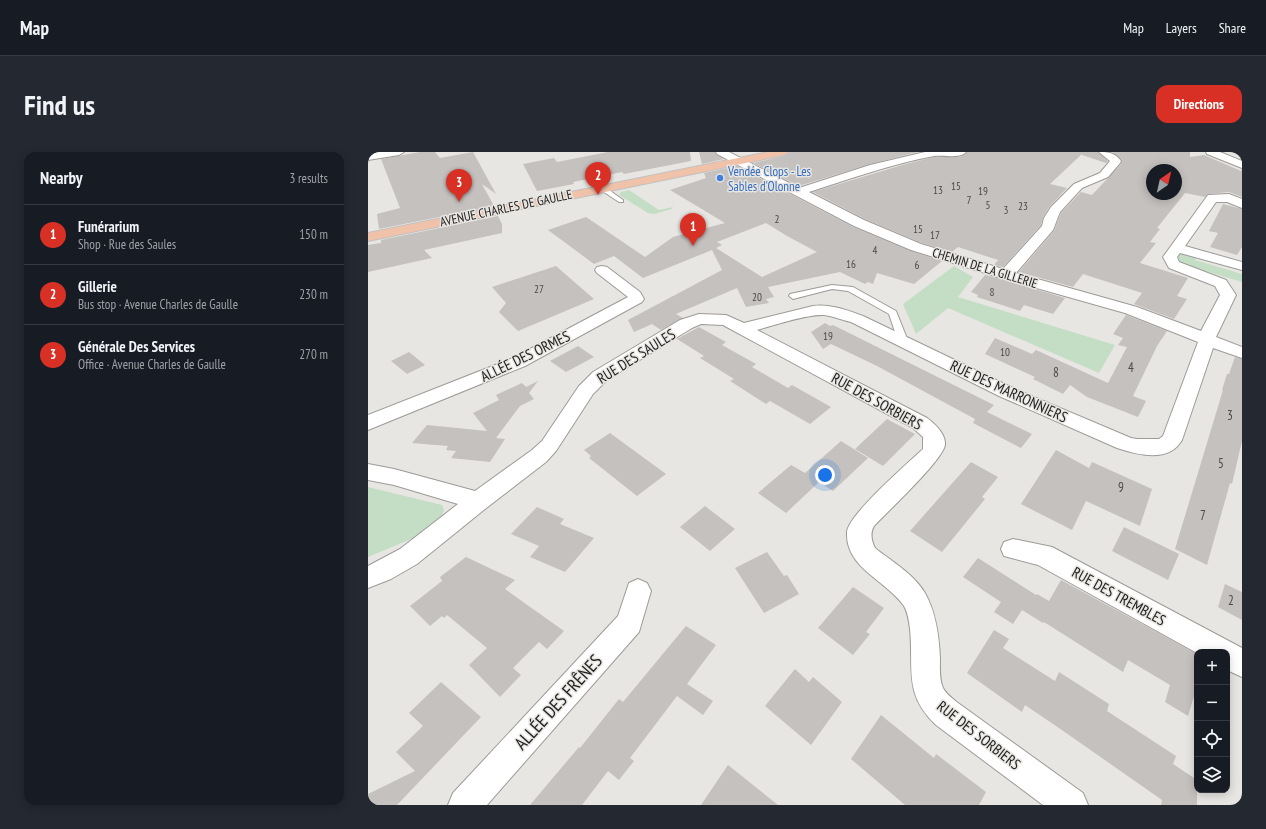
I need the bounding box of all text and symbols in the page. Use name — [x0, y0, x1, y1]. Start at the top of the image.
text: Map — [20, 16, 49, 40]
text: Map — [1123, 19, 1144, 37]
text: Layers — [1166, 19, 1197, 37]
text: Share — [1219, 19, 1246, 37]
button: Directions — [1156, 85, 1242, 123]
text: Find us — [24, 86, 95, 123]
pin: 2 — [585, 162, 611, 195]
place label: Vendée Clops - Les Sables d'Olonne — [727, 163, 811, 195]
north arrow — [1146, 164, 1182, 200]
text: Nearby — [40, 167, 83, 189]
pin: 3 — [446, 169, 472, 202]
text: 3 results — [289, 170, 328, 187]
marker: Vendée Clops - Les Sables d'Olonne — [715, 173, 725, 183]
house number: 15 — [951, 179, 961, 193]
house number: 13 — [933, 183, 943, 197]
house number: 19 — [978, 184, 988, 198]
street label: AVENUE CHARLES DE GAULLE — [438, 186, 574, 230]
house number: 7 — [967, 193, 972, 207]
house number: 5 — [986, 198, 991, 212]
house number: 23 — [1018, 199, 1028, 213]
house number: 3 — [1004, 203, 1009, 217]
house number: 2 — [775, 212, 780, 226]
pin: 1 — [680, 213, 706, 246]
text: Funérarium — [78, 217, 139, 236]
house number: 15 — [913, 222, 923, 236]
text: 1 — [50, 226, 56, 243]
text: 150 m — [299, 226, 328, 243]
house number: 17 — [930, 228, 940, 242]
text: Shop · Rue des Saules — [78, 236, 176, 253]
house number: 4 — [873, 243, 878, 257]
street label: CHEMIN DE LA GILLERIE — [930, 244, 1040, 292]
house number: 16 — [846, 257, 856, 271]
house number: 6 — [915, 258, 920, 272]
text: Gillerie — [78, 277, 117, 296]
house number: 27 — [534, 282, 544, 296]
house number: 8 — [990, 285, 995, 299]
text: 2 — [50, 286, 56, 303]
text: 230 m — [299, 286, 328, 303]
house number: 20 — [752, 290, 762, 304]
text: Bus stop · Avenue Charles de Gaulle — [78, 296, 238, 313]
street label: RUE DES SAULES — [593, 324, 679, 388]
street label: ALLÉE DES ORMES — [477, 326, 573, 386]
house number: 19 — [823, 329, 833, 343]
text: Générale Des Services — [78, 337, 195, 356]
house number: 10 — [1000, 345, 1010, 359]
text: 3 — [50, 346, 56, 363]
text: 270 m — [299, 346, 328, 363]
text: Office · Avenue Charles de Gaulle — [78, 356, 226, 373]
street label: RUE DES MARRONNIERS — [947, 356, 1071, 426]
house number: 4 — [1128, 359, 1134, 376]
house number: 8 — [1053, 364, 1059, 381]
street label: RUE DES SORBIERS — [828, 368, 926, 434]
house number: 3 — [1227, 407, 1233, 424]
house number: 5 — [1218, 455, 1224, 472]
your location — [815, 465, 835, 485]
house number: 9 — [1118, 479, 1124, 496]
house number: 7 — [1200, 507, 1206, 524]
street label: RUE DES TREMBLES — [1069, 562, 1169, 630]
house number: 2 — [1228, 592, 1234, 609]
street label: ALLÉE DES FRÊNES — [509, 649, 607, 754]
map controls — [1194, 649, 1230, 793]
button: + — [1194, 649, 1230, 685]
button: − — [1194, 685, 1230, 721]
street label: RUE DES SORBIERS — [933, 696, 1025, 774]
button: locate — [1194, 721, 1230, 757]
button: layers — [1194, 757, 1230, 793]

